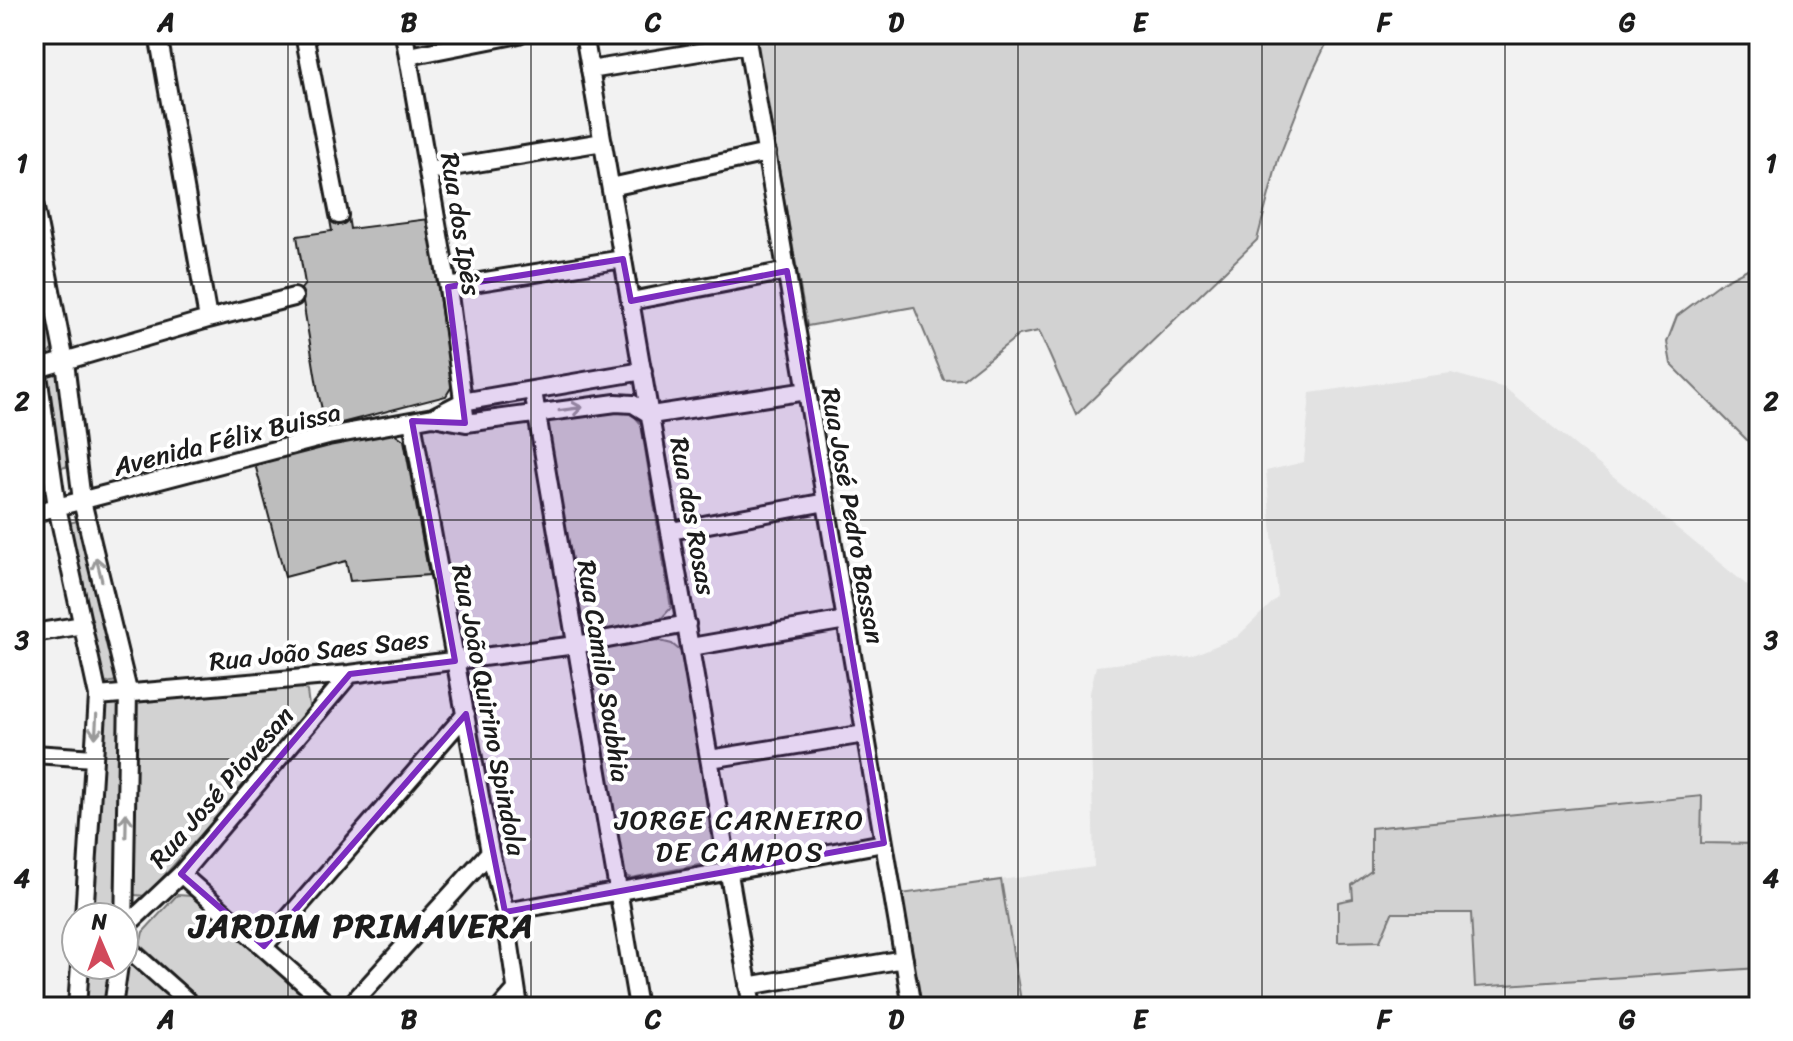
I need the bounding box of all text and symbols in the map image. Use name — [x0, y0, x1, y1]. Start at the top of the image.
text: A — [156, 0, 175, 45]
text: B — [401, 0, 418, 45]
text: C — [644, 0, 662, 45]
text: D — [888, 0, 904, 45]
text: E — [1133, 0, 1150, 45]
text: F — [1376, 0, 1393, 45]
text: G — [1619, 0, 1636, 45]
text: 1 — [16, 140, 28, 186]
text: 1 — [1765, 140, 1777, 186]
street label: Rua dos Ipês — [427, 149, 495, 300]
text: 2 — [13, 378, 30, 424]
text: 2 — [1762, 378, 1779, 424]
street label: Rua José Pedro Bassan — [808, 384, 898, 648]
street label: Avenida Félix Buissa — [108, 389, 346, 490]
one-way arrow — [558, 401, 583, 416]
street label: Rua das Rosas — [656, 433, 730, 600]
one-way arrow — [90, 557, 105, 582]
street label: Rua Camilo Soubhia — [564, 557, 644, 785]
street label: Rua João Quirino Spindola — [438, 560, 540, 861]
street label: Rua João Saes Saes — [207, 616, 431, 684]
text: 3 — [14, 617, 30, 663]
text: 3 — [1763, 617, 1779, 663]
street label: Rua José Piovesan — [137, 695, 305, 879]
one-way arrow — [88, 713, 103, 739]
district label: JORGE CARNEIRO DE CAMPOS — [614, 795, 865, 876]
one-way arrow — [119, 812, 134, 839]
text: 4 — [14, 855, 30, 901]
text: 4 — [1763, 855, 1779, 901]
district label: JARDIM PRIMAVERA — [187, 896, 535, 956]
north arrow — [60, 901, 140, 981]
text: N — [90, 902, 108, 941]
text: A — [156, 996, 175, 1041]
text: B — [401, 996, 418, 1041]
text: C — [644, 996, 662, 1041]
text: D — [888, 996, 904, 1041]
text: E — [1133, 996, 1150, 1041]
text: F — [1376, 996, 1393, 1041]
text: G — [1619, 996, 1636, 1041]

